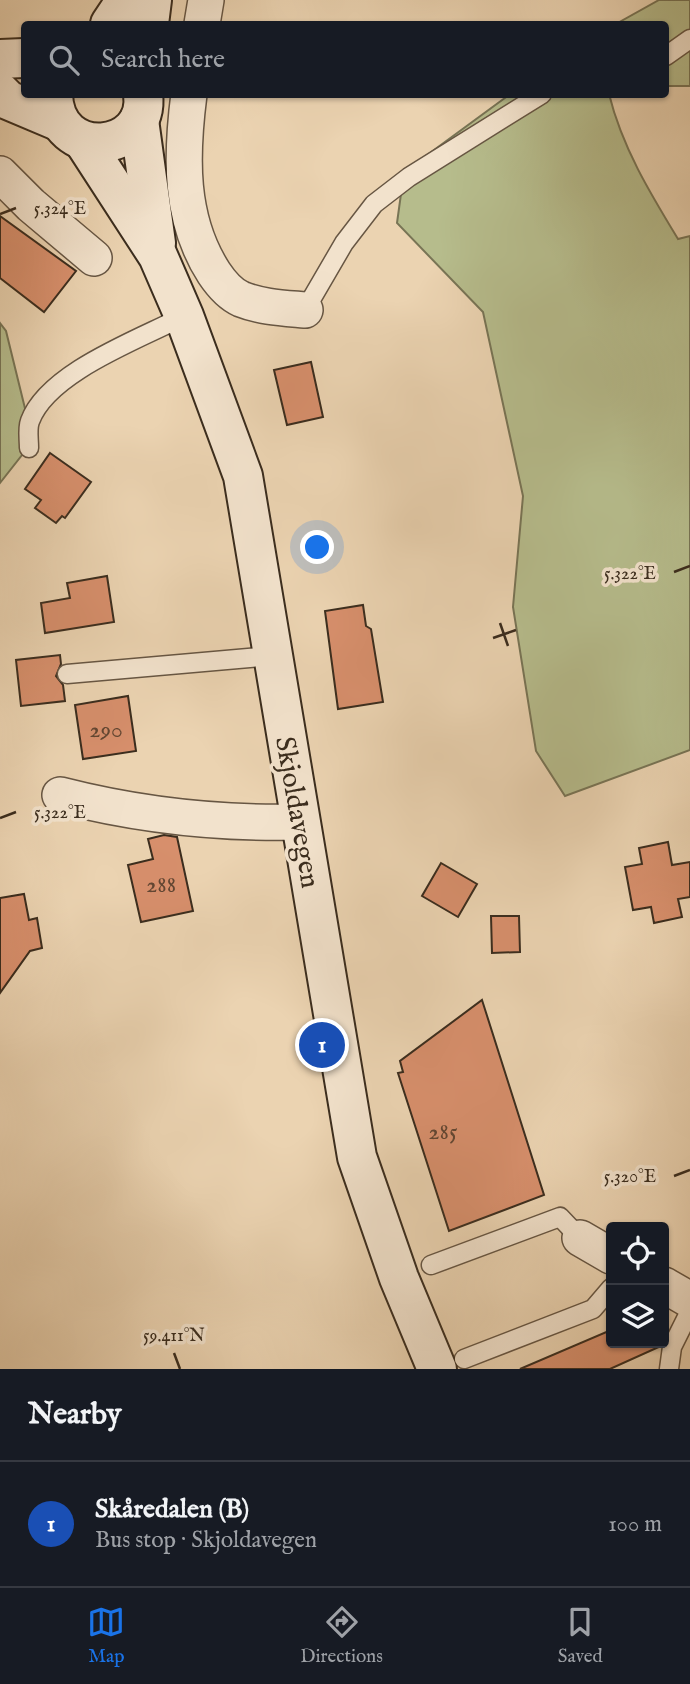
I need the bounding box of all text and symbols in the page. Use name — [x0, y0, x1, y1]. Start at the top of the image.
search box — [21, 21, 669, 98]
icon: search — [45, 41, 83, 79]
text: Search here — [101, 43, 225, 76]
text: 5.324°E — [34, 198, 86, 221]
your location — [300, 530, 334, 564]
text: 5.322°E — [604, 563, 656, 586]
house number: 290 — [89, 715, 123, 746]
street label: Skjoldavegen — [266, 734, 327, 891]
text: 5.322°E — [34, 802, 86, 825]
house number: 288 — [146, 870, 176, 901]
pin: 1 — [299, 1019, 345, 1071]
house number: 285 — [428, 1117, 458, 1148]
text: 5.320°E — [604, 1166, 656, 1189]
map controls — [606, 1222, 669, 1348]
button: locate — [606, 1222, 669, 1285]
button: layers — [606, 1285, 669, 1348]
text: 59.411°N — [143, 1325, 205, 1348]
text: Nearby — [28, 1396, 121, 1434]
text: Skåredalen (B) — [95, 1493, 249, 1526]
text: 1 — [47, 1510, 55, 1539]
text: 100 m — [608, 1510, 662, 1539]
text: Bus stop · Skjoldavegen — [95, 1526, 317, 1555]
tab: Map — [87, 1603, 125, 1669]
tab: Directions — [300, 1603, 383, 1669]
tab: Saved — [558, 1603, 603, 1669]

